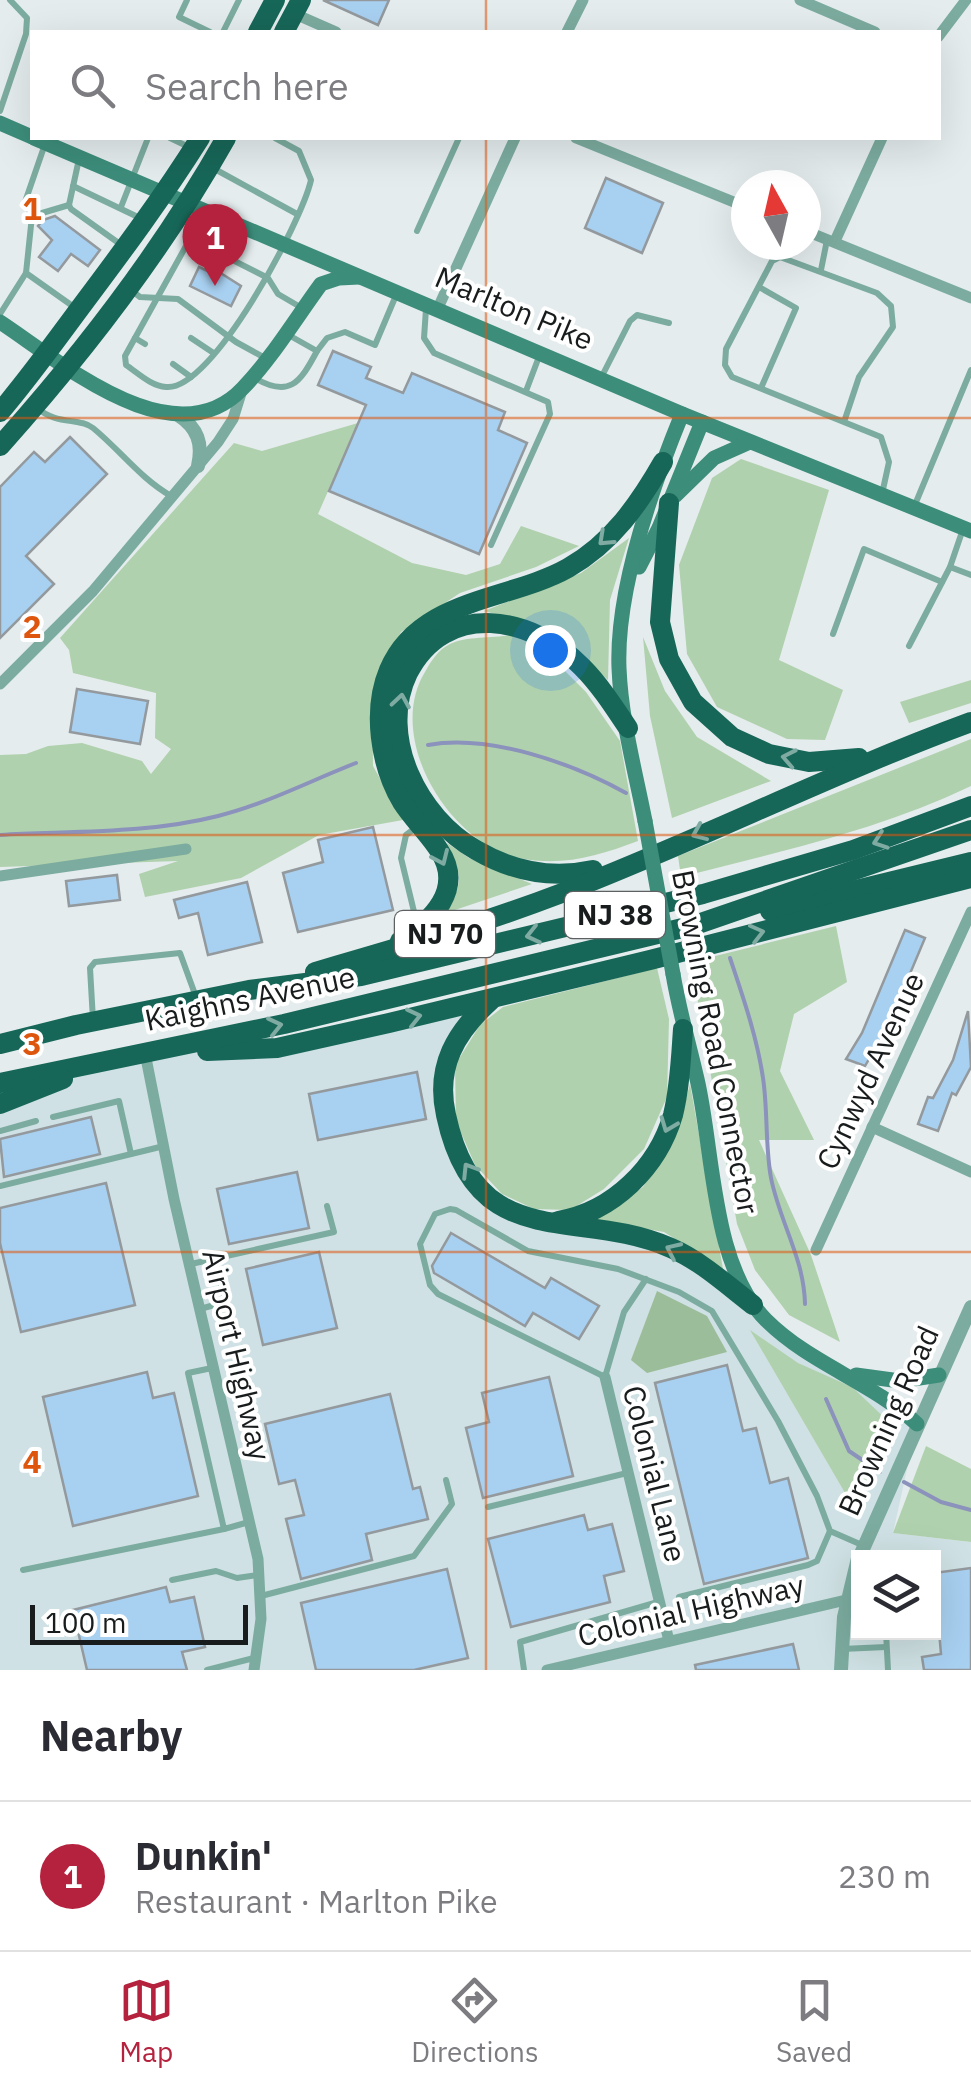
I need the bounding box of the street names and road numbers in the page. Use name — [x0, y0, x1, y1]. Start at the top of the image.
street label: Marlton Pike — [430, 257, 600, 358]
street label: Browning Road Connector — [664, 866, 769, 1217]
road number: NJ 38 — [565, 892, 665, 938]
road number: NJ 70 — [395, 911, 495, 957]
street label: Kaighns Avenue — [141, 956, 358, 1039]
street label: Cynwyd Avenue — [807, 966, 932, 1175]
street label: Airport Highway — [194, 1245, 281, 1464]
street label: Browning Road — [828, 1319, 947, 1521]
street label: Colonial Lane — [615, 1381, 696, 1566]
street label: Colonial Highway — [574, 1565, 808, 1655]

